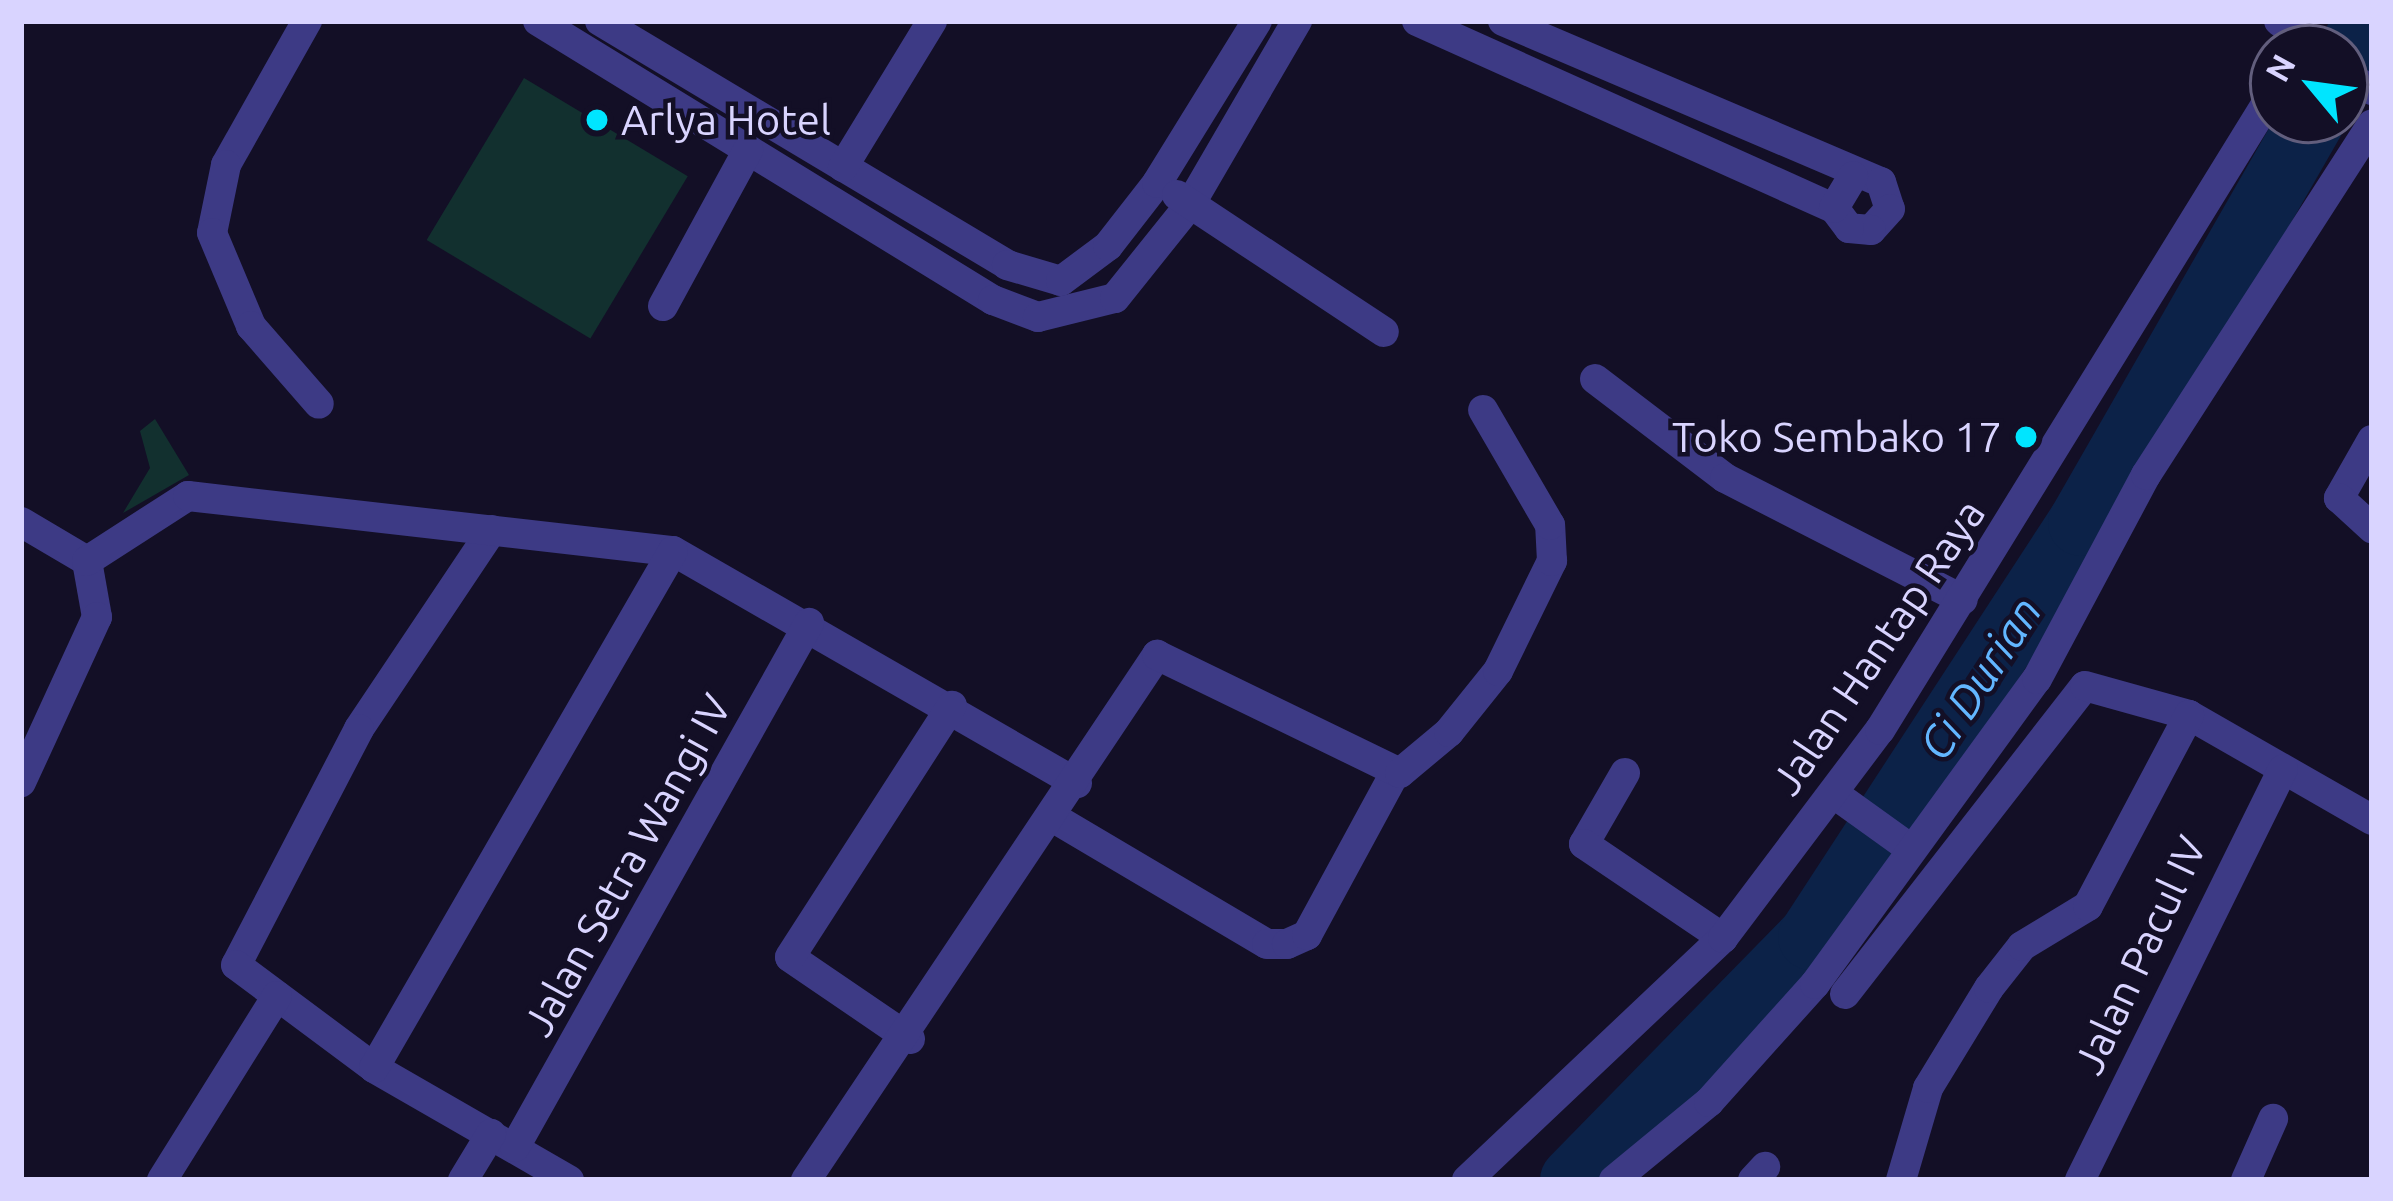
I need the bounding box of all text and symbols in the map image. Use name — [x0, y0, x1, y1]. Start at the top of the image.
north arrow — [2249, 24, 2369, 144]
text: N — [2258, 48, 2302, 87]
place label: Arlya Hotel — [621, 95, 831, 145]
marker: Arlya Hotel — [584, 107, 610, 133]
place label: Toko Sembako 17 — [1672, 412, 2002, 462]
marker: Toko Sembako 17 — [2013, 424, 2039, 450]
street label: Jalan Hantap Raya — [1761, 490, 1995, 804]
water label: Ci Durian — [1907, 586, 2053, 770]
street label: Jalan Setra Wangi IV — [512, 686, 742, 1044]
street label: Jalan Pacul IV — [2063, 828, 2217, 1082]

